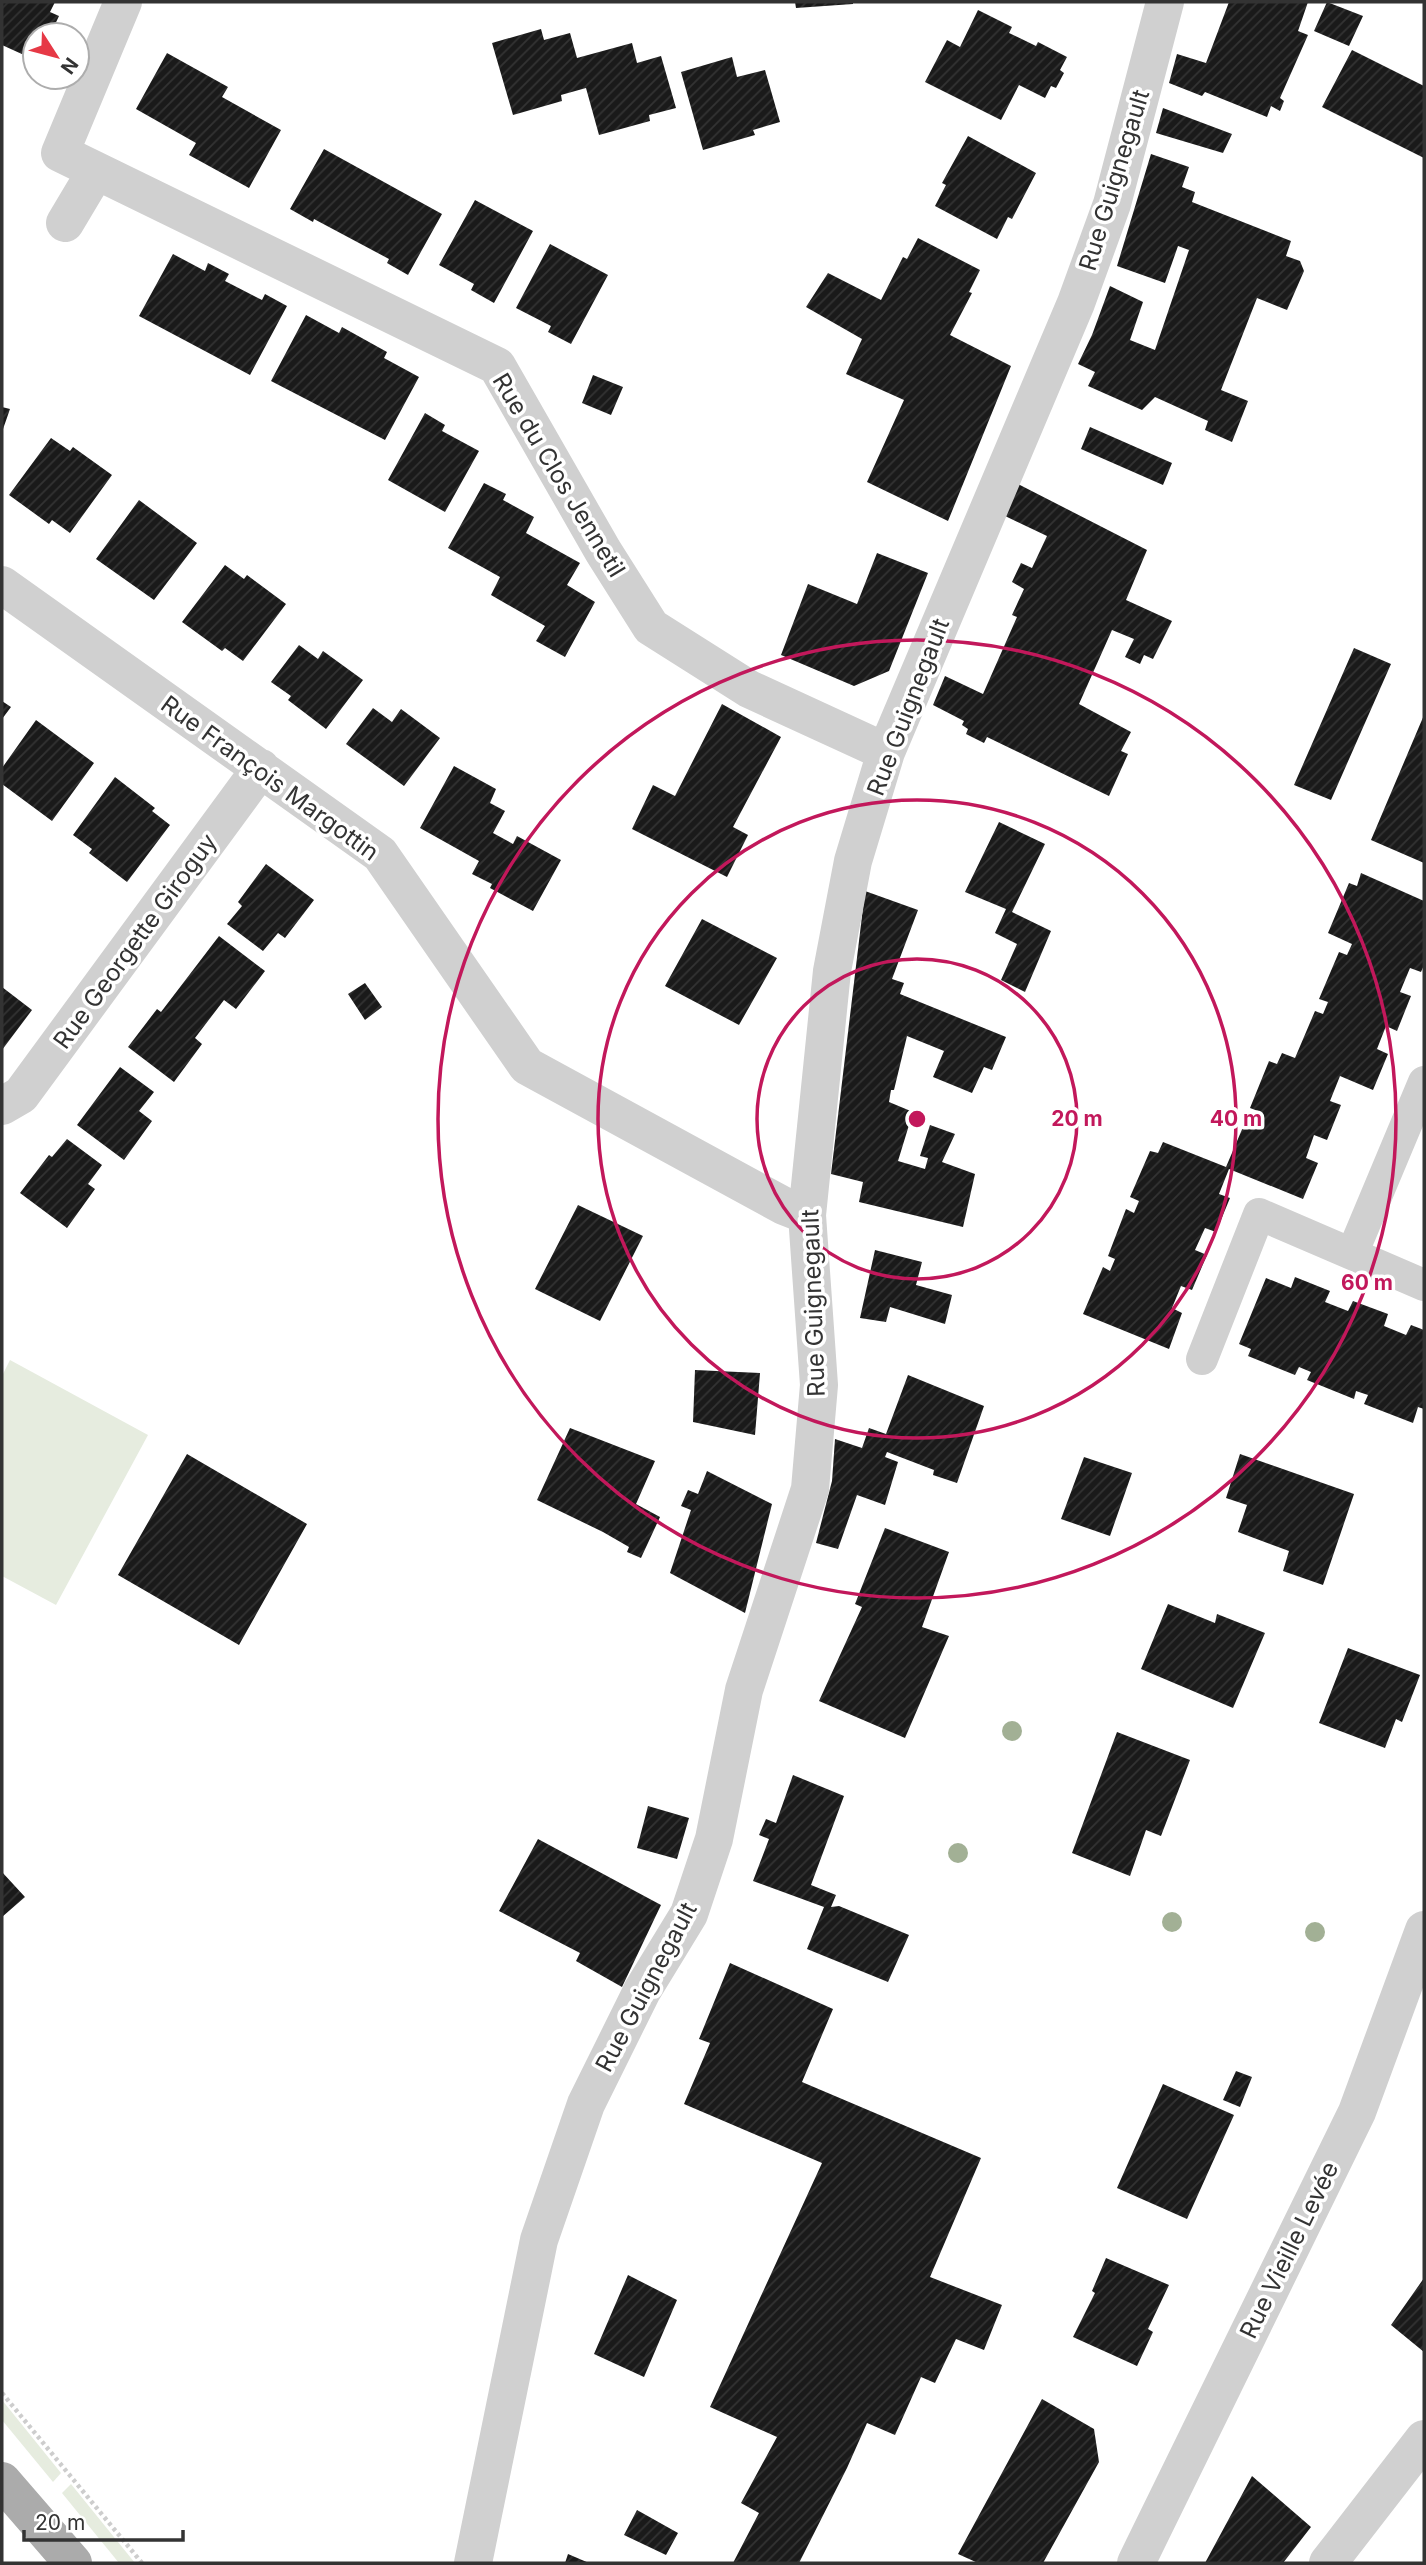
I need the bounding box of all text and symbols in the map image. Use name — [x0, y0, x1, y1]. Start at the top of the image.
north arrow — [21, 21, 91, 91]
text: N — [56, 53, 83, 78]
street label: Rue Guignegault — [1073, 86, 1155, 274]
street label: Rue du Clos Jennetil — [487, 368, 631, 582]
street label: Rue Guignegault — [861, 614, 955, 800]
street label: Rue François Margottin — [156, 689, 384, 867]
street label: Rue Georgette Giroguy — [47, 828, 223, 1054]
text: 20 m — [1051, 1106, 1103, 1131]
text: 40 m — [1210, 1106, 1262, 1131]
centre of rings — [905, 1107, 929, 1131]
street label: Rue Guignegault — [795, 1209, 831, 1397]
text: 60 m — [1341, 1270, 1393, 1295]
street label: Rue Guignegault — [589, 1897, 703, 2077]
street label: Rue Vieille Levée — [1234, 2157, 1344, 2343]
scale bar — [24, 2498, 184, 2542]
text: 20 m — [35, 2510, 85, 2535]

